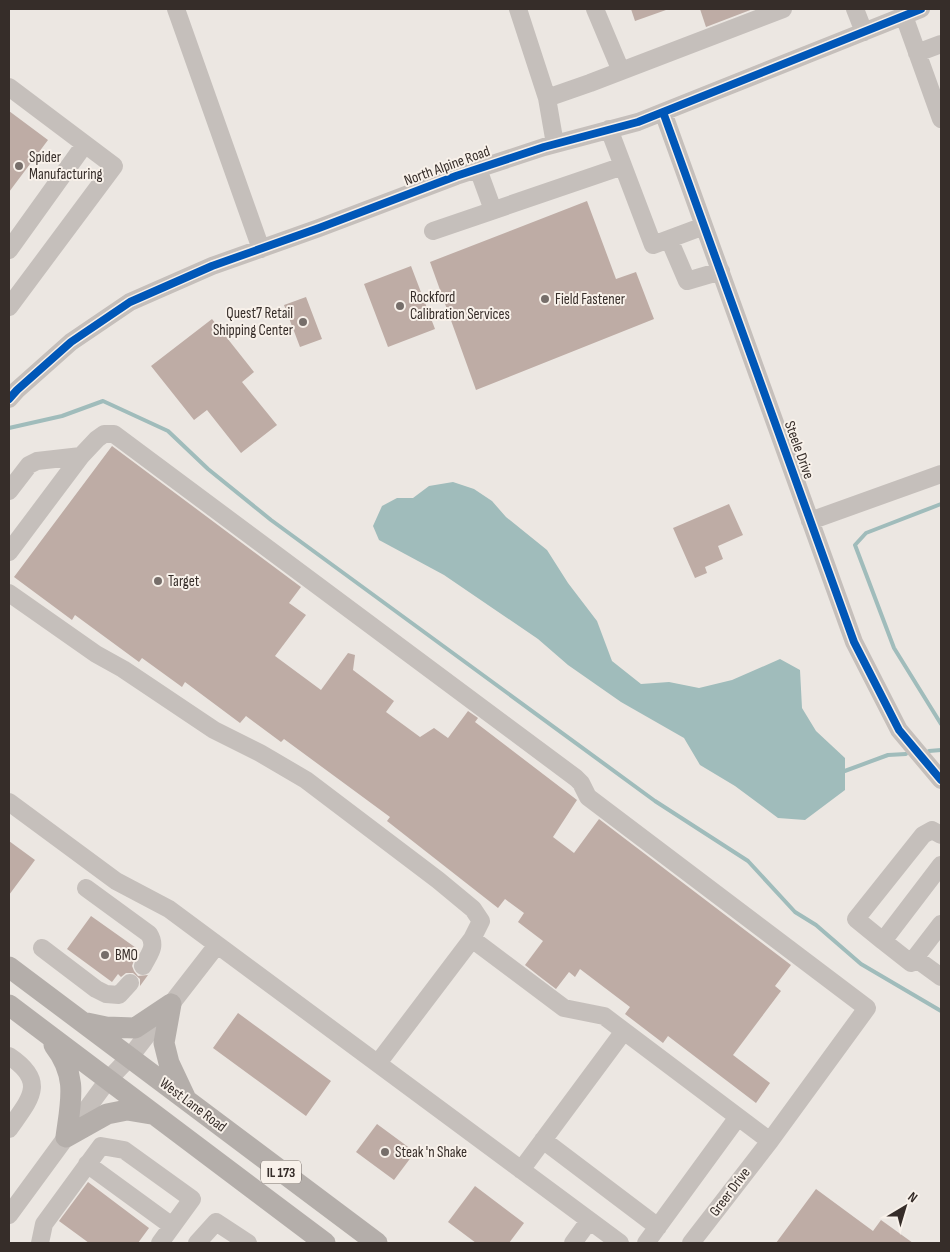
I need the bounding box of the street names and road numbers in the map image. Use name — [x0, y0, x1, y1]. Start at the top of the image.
street label: North Alpine Road — [401, 142, 493, 190]
street label: Steele Drive — [780, 418, 818, 482]
street label: West Lane Road — [156, 1074, 230, 1136]
road number: IL 173 — [261, 1160, 301, 1184]
street label: Greer Drive — [705, 1164, 755, 1220]

